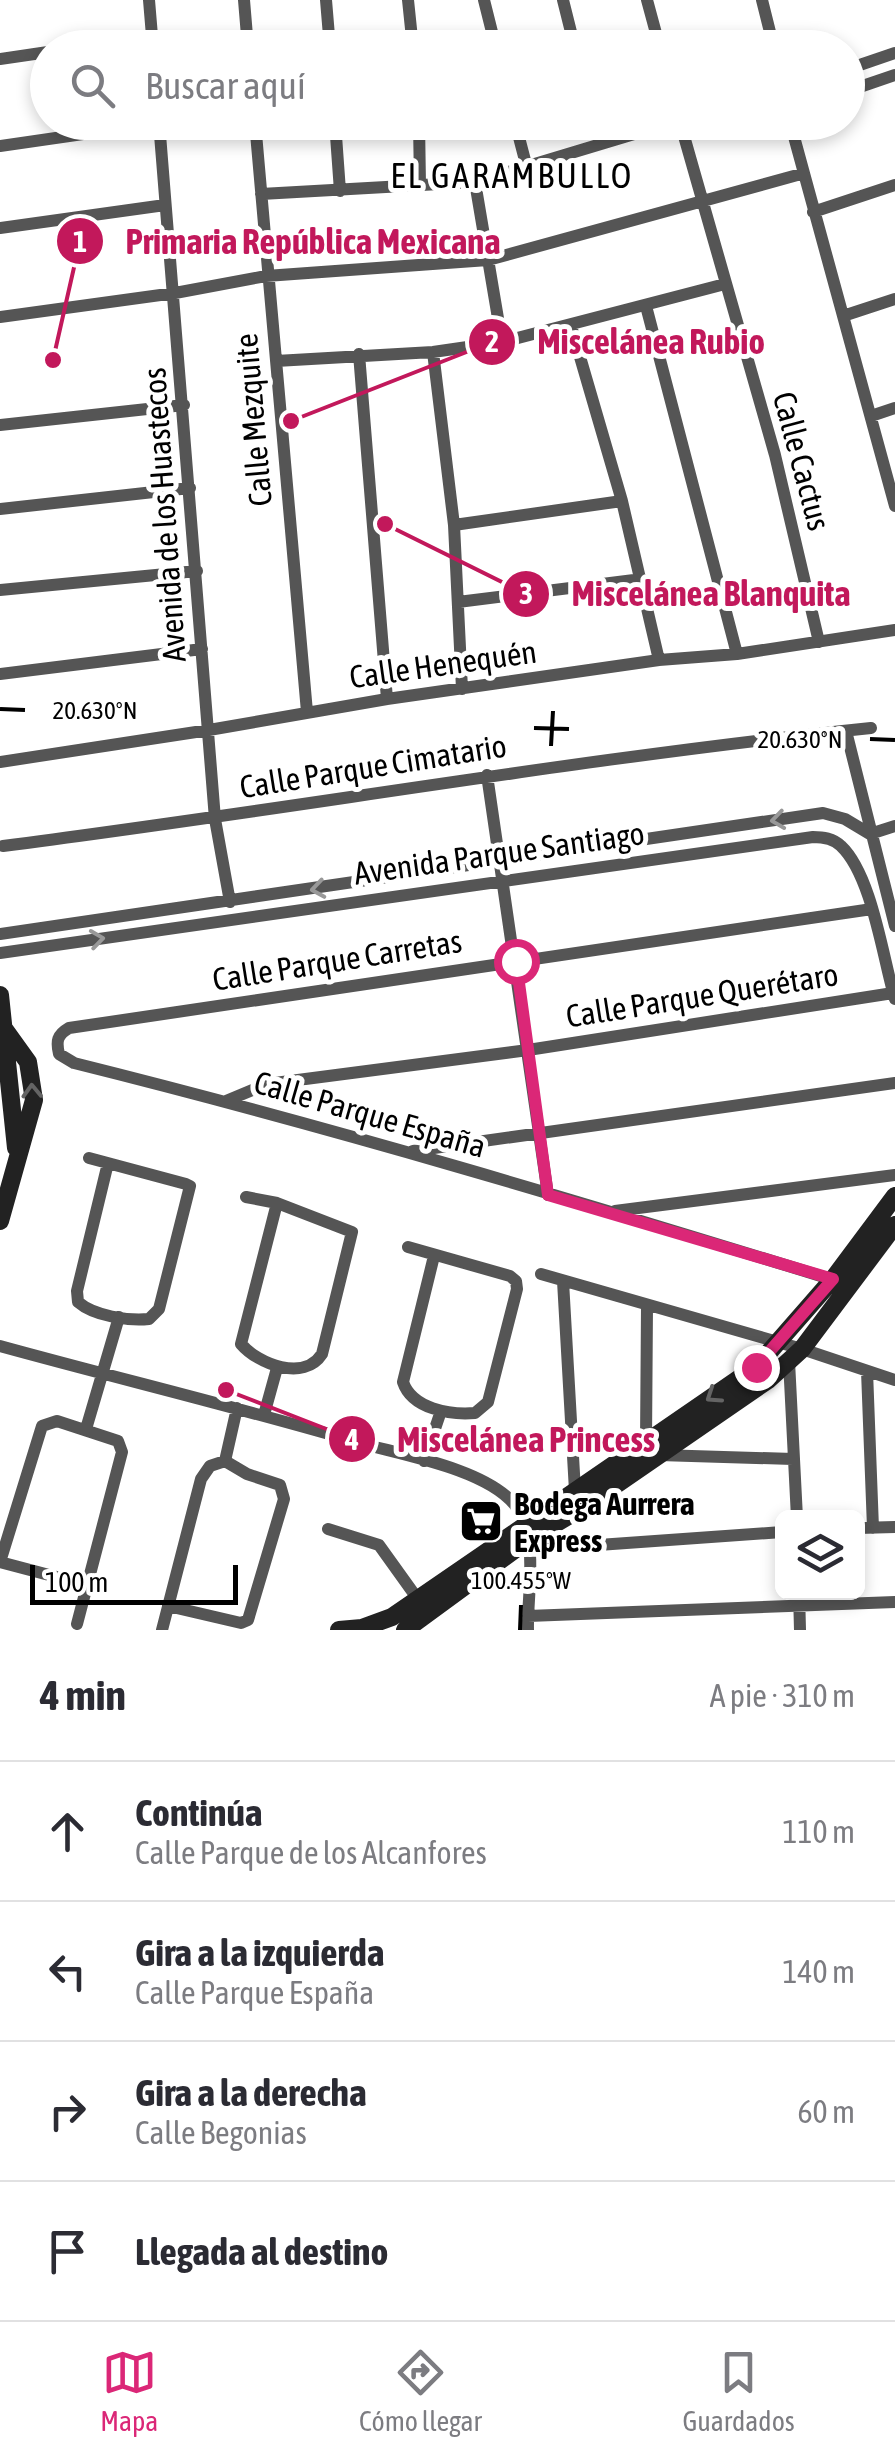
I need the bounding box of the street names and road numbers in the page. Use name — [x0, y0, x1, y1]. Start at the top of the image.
street label: Calle Mezquite — [227, 332, 279, 508]
street label: Avenida de los Huastecos — [135, 367, 193, 663]
street label: Calle Cactus — [766, 388, 838, 534]
street label: Calle Henequén — [347, 633, 539, 695]
street label: Calle Parque Cimatario — [237, 727, 509, 805]
street label: Avenida Parque Santiago — [351, 814, 647, 892]
street label: Calle Parque Carretas — [210, 922, 464, 998]
street label: Calle Parque Querétaro — [563, 955, 841, 1035]
street label: Calle Parque España — [250, 1063, 490, 1165]

